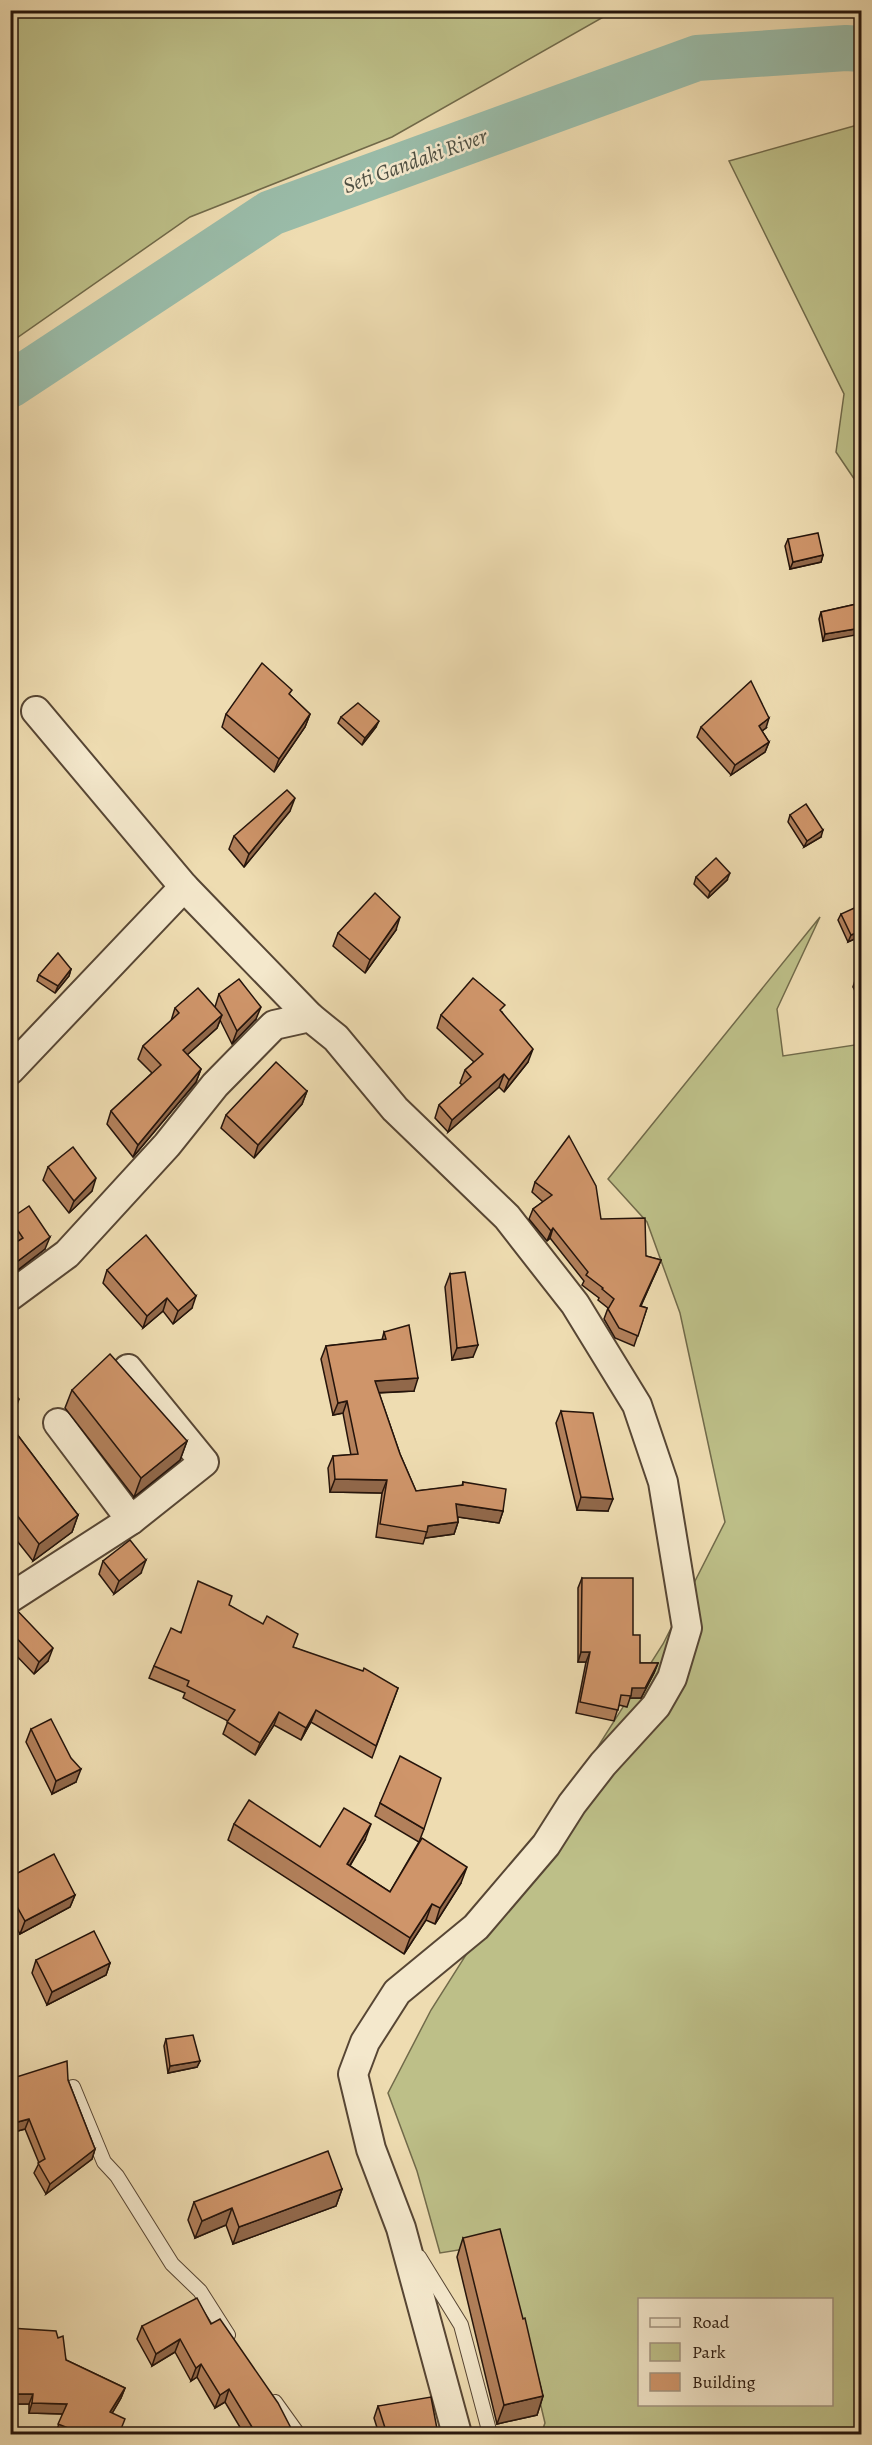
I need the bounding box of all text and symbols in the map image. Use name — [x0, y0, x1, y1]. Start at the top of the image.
water label: Seti Gandaki River — [339, 120, 493, 201]
legend — [638, 2298, 833, 2406]
text: Road — [692, 2310, 730, 2334]
text: Park — [692, 2340, 726, 2364]
text: Building — [692, 2370, 756, 2394]

